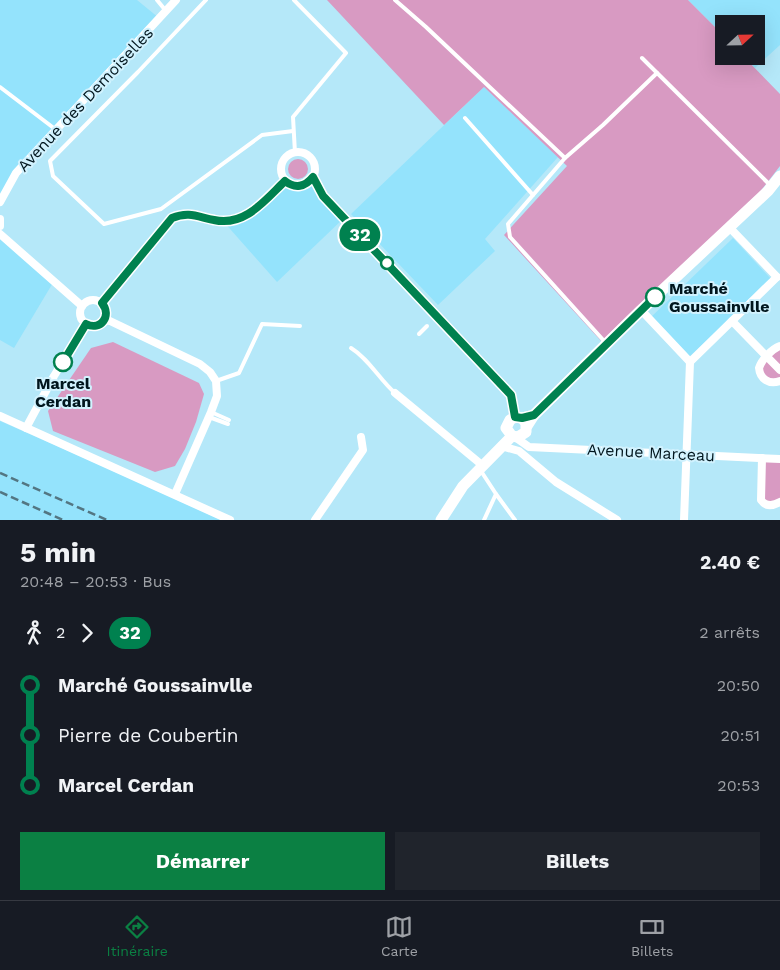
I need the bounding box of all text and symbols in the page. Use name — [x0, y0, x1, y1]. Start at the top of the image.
north arrow — [715, 15, 765, 65]
map controls — [715, 15, 765, 65]
street label: Avenue des Demoiselles — [14, 23, 157, 175]
line badge: 32 — [338, 219, 382, 251]
text: 32 — [349, 224, 371, 245]
unlabelled marker — [380, 256, 394, 270]
place label: Marché Goussainvlle — [669, 279, 769, 316]
marker: Marché Goussainvlle — [645, 287, 665, 307]
marker: Marcel Cerdan — [53, 352, 73, 372]
place label: Marcel Cerdan — [35, 374, 91, 411]
street label: Avenue Marceau — [587, 440, 715, 465]
text: 5 min — [20, 536, 96, 569]
text: 2.40 € — [700, 551, 760, 574]
text: 20:48 – 20:53 · Bus — [20, 572, 171, 591]
icon: walk — [20, 619, 48, 647]
icon: forward — [73, 619, 101, 647]
text: 32 — [119, 622, 141, 643]
text: 2 — [56, 623, 65, 642]
text: 2 arrêts — [699, 623, 760, 642]
text: Marché Goussainvlle — [58, 674, 253, 697]
text: 20:50 — [717, 676, 760, 695]
text: Pierre de Coubertin — [58, 724, 239, 747]
text: 20:51 — [720, 726, 760, 745]
text: Marcel Cerdan — [58, 774, 194, 797]
text: 20:53 — [717, 776, 760, 795]
button: Démarrer — [20, 832, 385, 890]
button: Billets — [395, 832, 760, 890]
tab: Itinéraire — [107, 913, 168, 959]
tab: Carte — [381, 913, 418, 959]
tab: Billets — [631, 913, 673, 959]

